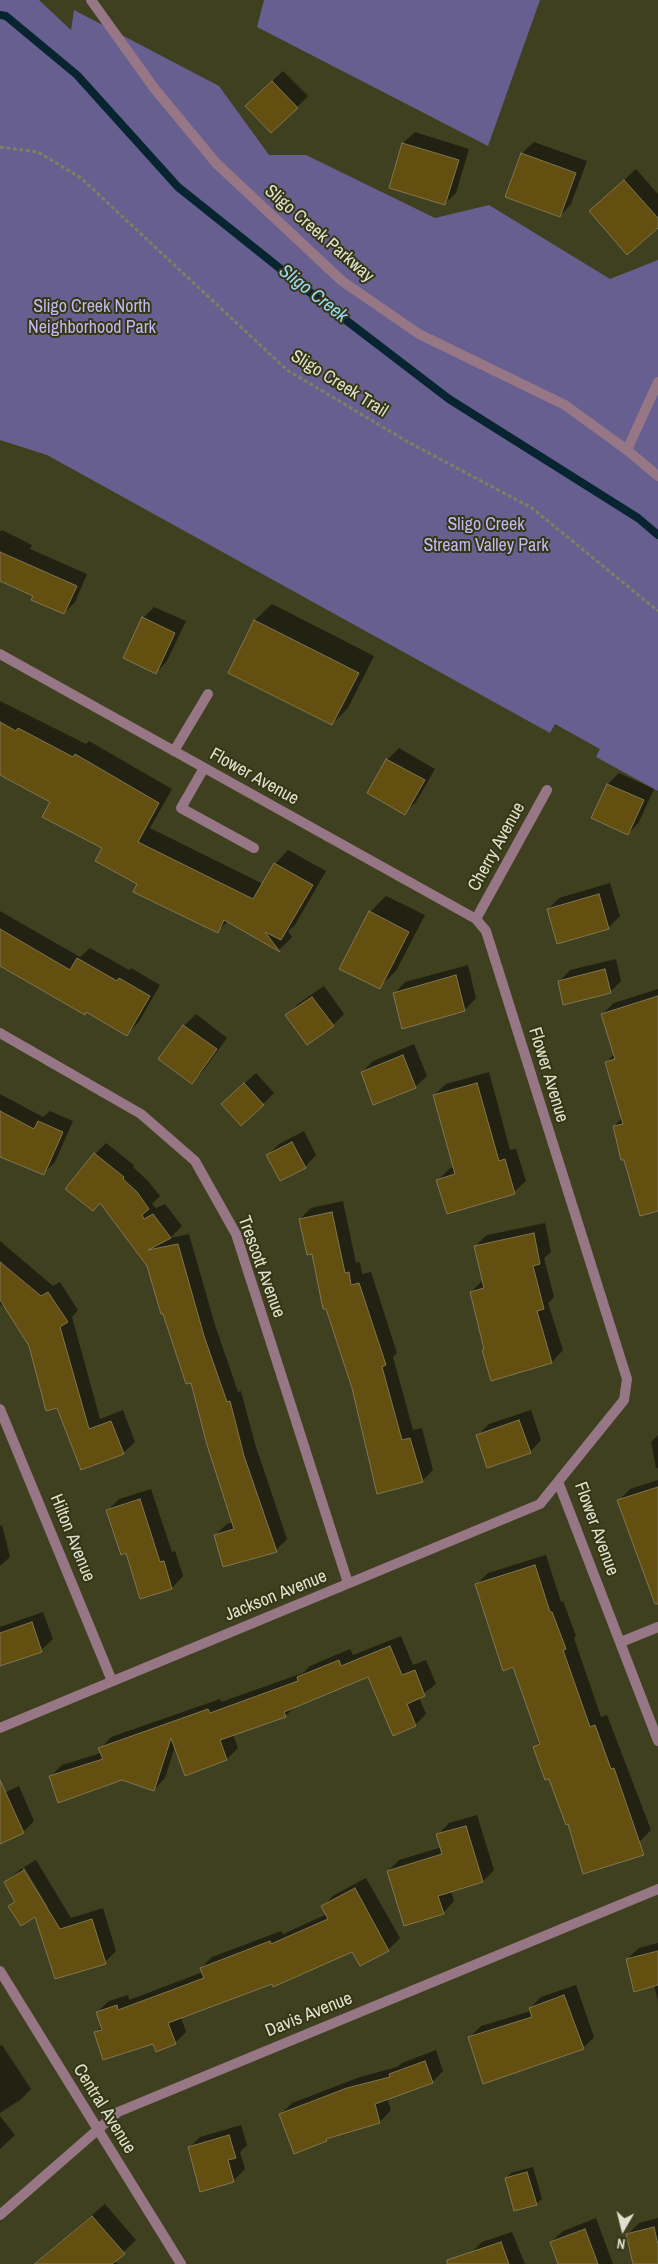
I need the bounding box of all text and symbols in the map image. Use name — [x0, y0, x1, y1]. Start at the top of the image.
street label: Sligo Creek Parkway — [260, 181, 378, 287]
water label: Sligo Creek — [274, 260, 352, 328]
park label: Sligo Creek North Neighborhood Park — [28, 296, 156, 338]
street label: Sligo Creek Trail — [287, 346, 391, 422]
park label: Sligo Creek Stream Valley Park — [423, 514, 549, 556]
street label: Flower Avenue — [206, 744, 302, 810]
street label: Cherry Avenue — [464, 799, 530, 895]
street label: Flower Avenue — [523, 1025, 573, 1125]
street label: Trescott Avenue — [233, 1213, 289, 1321]
street label: Flower Avenue — [569, 1479, 623, 1579]
street label: Hilton Avenue — [45, 1491, 99, 1585]
street label: Jackson Avenue — [222, 1566, 330, 1626]
street label: Davis Avenue — [262, 1988, 356, 2042]
street label: Central Avenue — [68, 2060, 140, 2158]
north arrow — [598, 2204, 648, 2254]
text: N — [616, 2234, 626, 2253]

